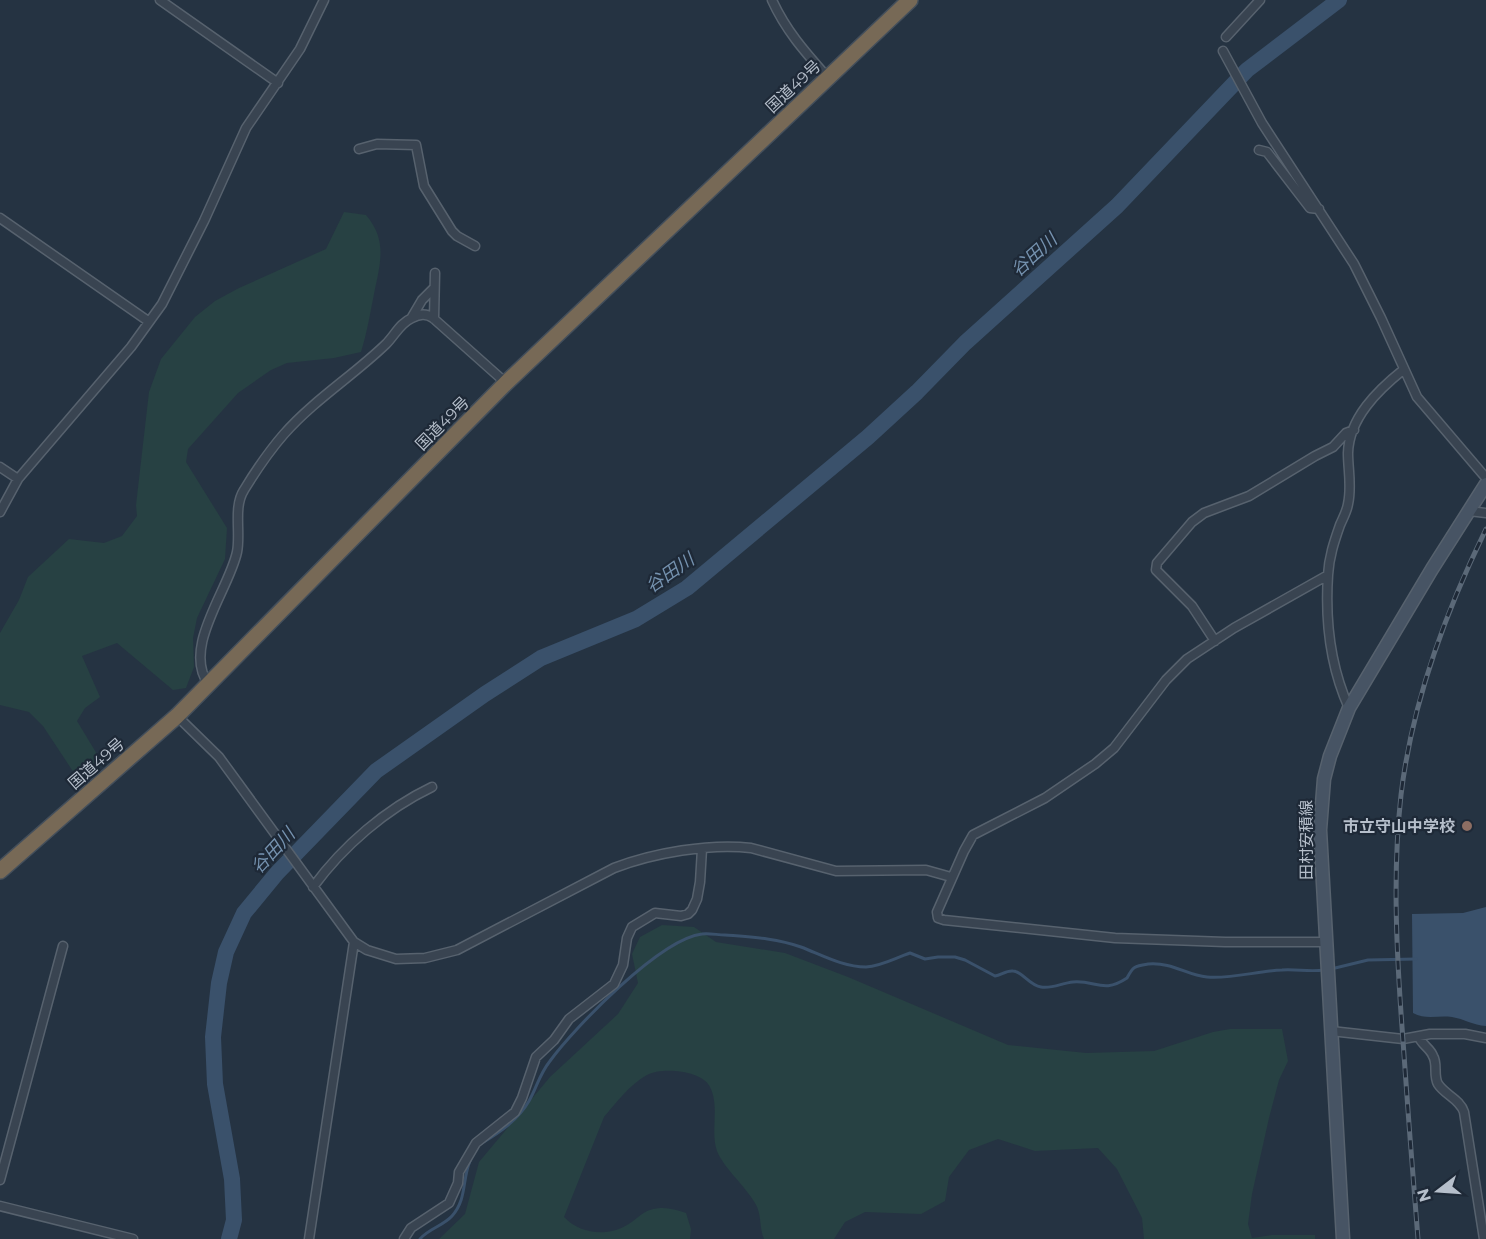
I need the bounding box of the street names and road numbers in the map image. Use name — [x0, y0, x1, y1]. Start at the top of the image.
street label: 国道49号 — [762, 56, 825, 117]
street label: 国道49号 — [412, 393, 473, 454]
street label: 国道49号 — [64, 734, 128, 793]
street label: 田村安積線 — [1297, 800, 1316, 880]

